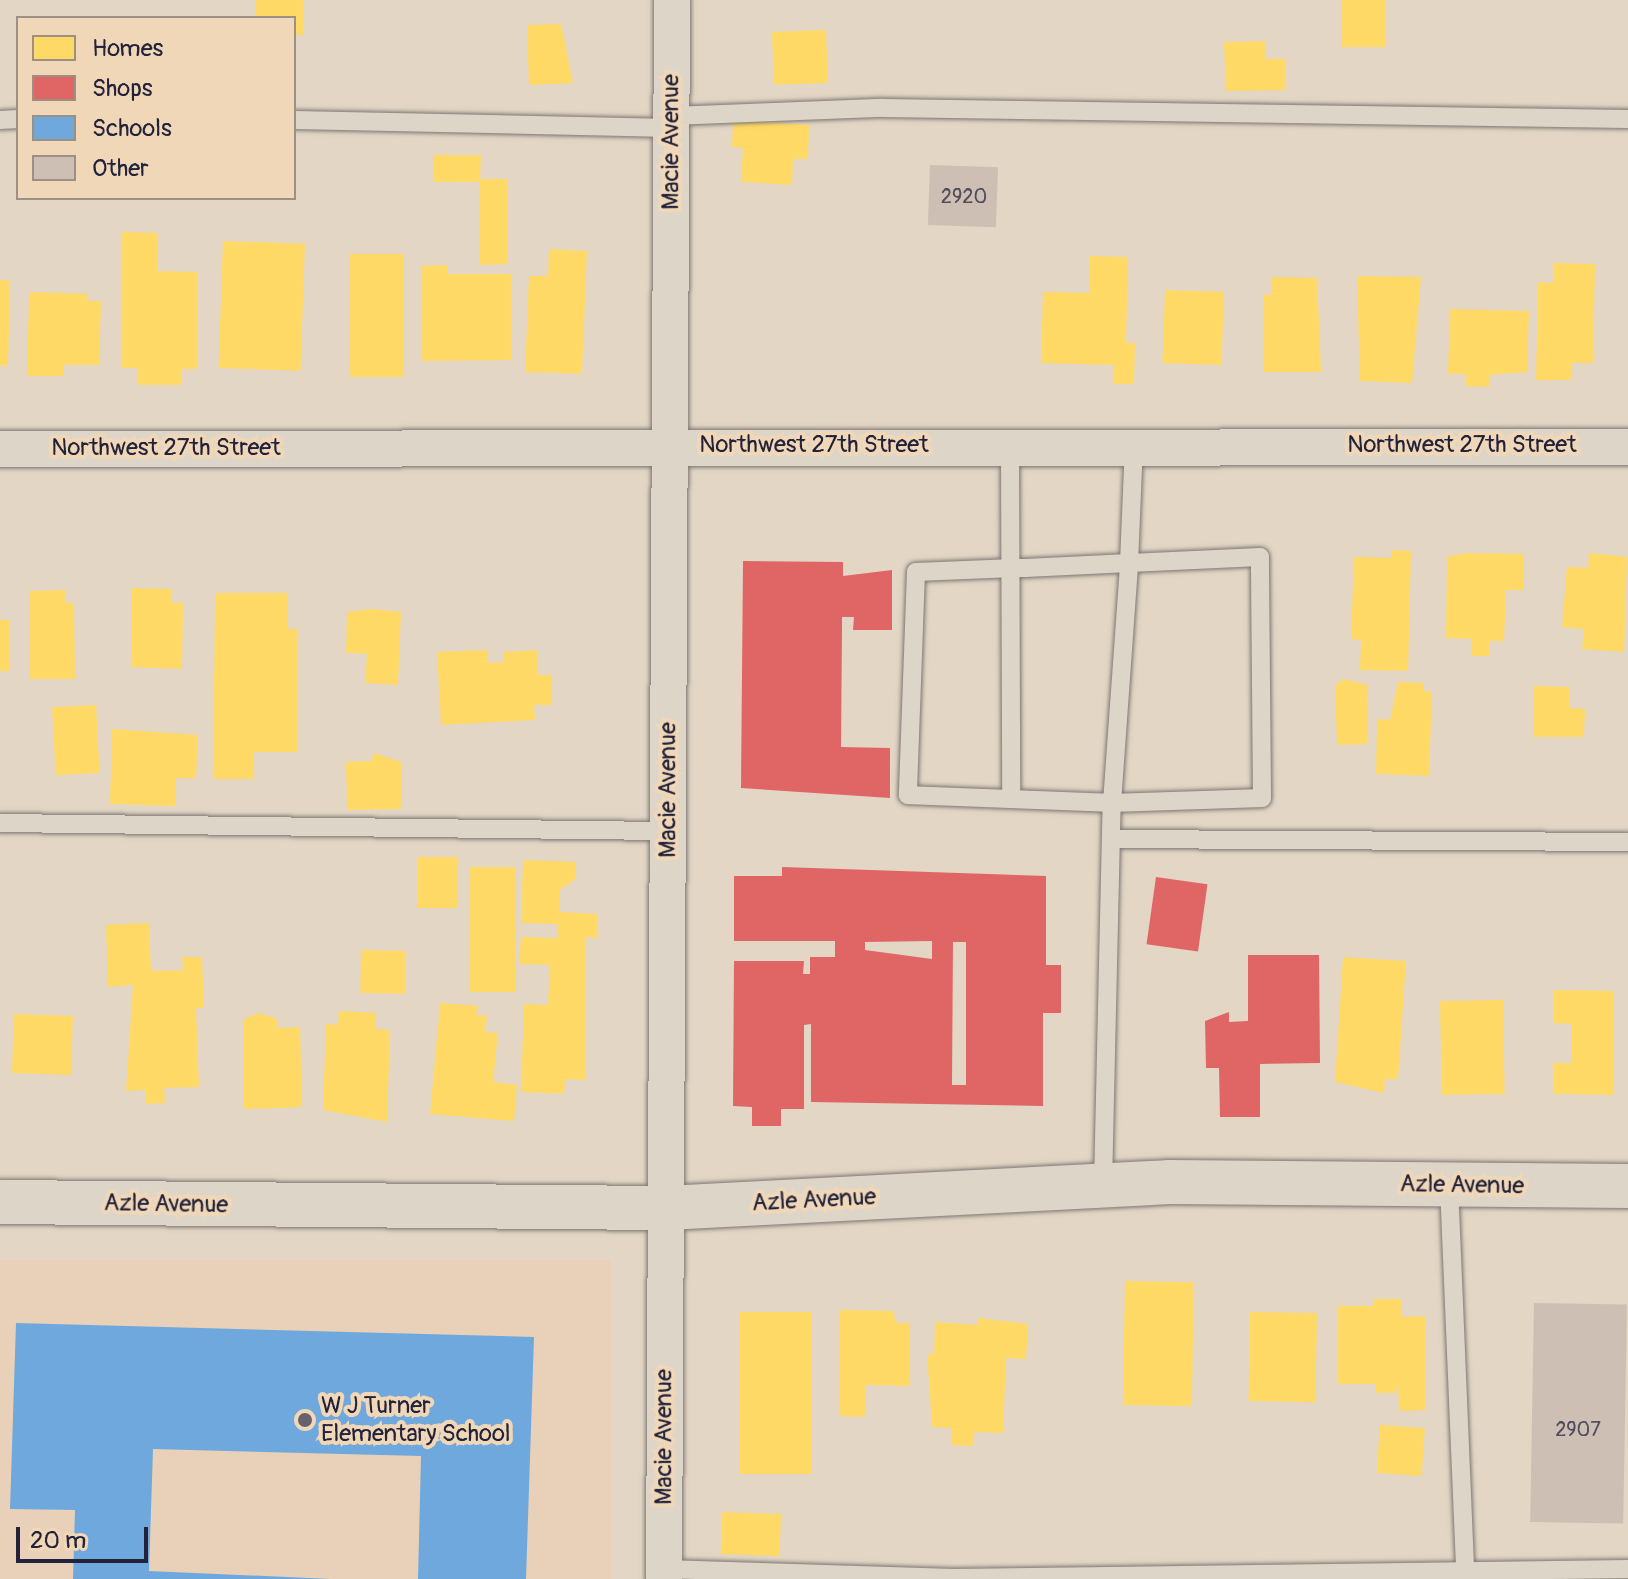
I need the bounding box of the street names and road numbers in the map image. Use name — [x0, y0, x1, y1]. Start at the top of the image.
street label: Macie Avenue — [657, 74, 685, 210]
street label: Northwest 27th Street — [699, 431, 929, 459]
street label: Northwest 27th Street — [1347, 431, 1577, 459]
street label: Northwest 27th Street — [51, 434, 281, 462]
street label: Macie Avenue — [654, 722, 682, 858]
street label: Azle Avenue — [1400, 1170, 1524, 1200]
street label: Azle Avenue — [751, 1182, 877, 1218]
street label: Azle Avenue — [104, 1189, 228, 1219]
street label: Macie Avenue — [650, 1369, 678, 1505]

